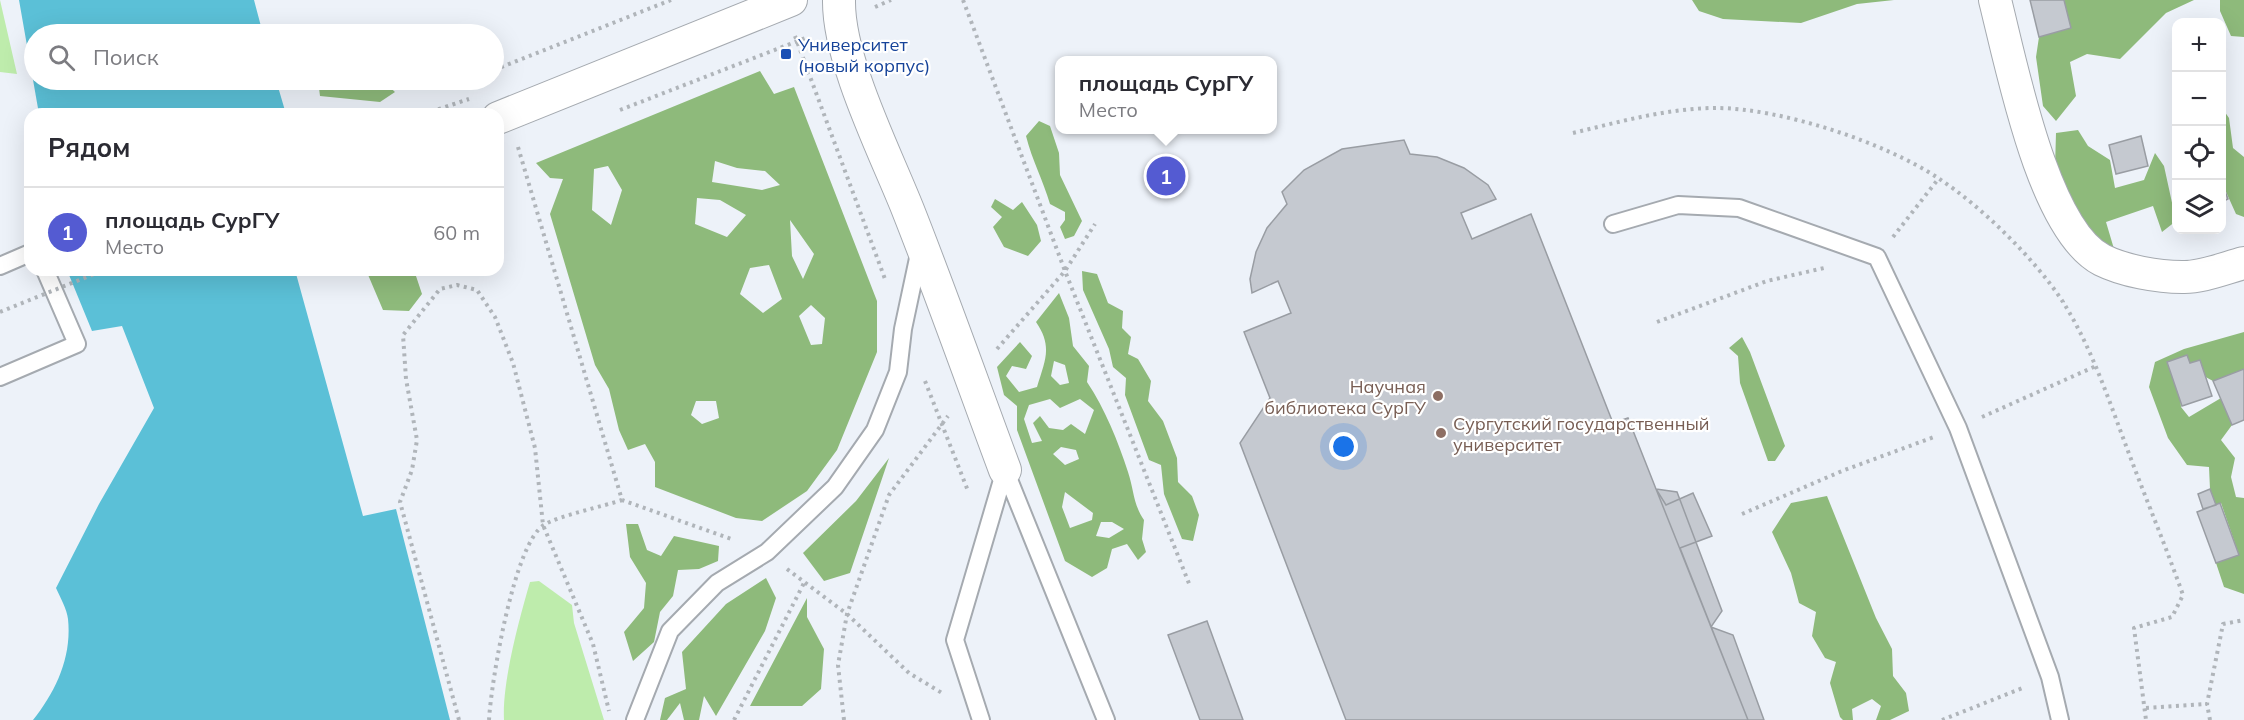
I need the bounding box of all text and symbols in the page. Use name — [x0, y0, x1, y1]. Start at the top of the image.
map controls — [2172, 18, 2226, 234]
button: + — [2172, 18, 2226, 72]
search box — [24, 24, 504, 90]
place label: Университет (новый корпус) — [797, 33, 930, 77]
icon: search — [45, 41, 78, 74]
text: Поиск — [93, 43, 159, 71]
marker: Университет (новый корпус) — [779, 47, 793, 61]
popup — [1055, 56, 1277, 134]
text: площадь СурГУ — [1079, 69, 1253, 97]
button: − — [2172, 72, 2226, 126]
text: Место — [1079, 97, 1138, 122]
button: locate — [2172, 126, 2226, 180]
text: Рядом — [48, 131, 131, 164]
pin: 1 — [1146, 154, 1186, 198]
button: layers — [2172, 180, 2226, 234]
text: площадь СурГУ — [105, 206, 279, 234]
text: 1 — [62, 220, 74, 245]
text: 60 m — [433, 220, 480, 245]
text: Место — [105, 234, 164, 259]
place label: Научная библиотека СурГУ — [1265, 375, 1426, 419]
marker: Научная библиотека СурГУ — [1431, 389, 1445, 403]
place label: Сургутский государственный университет — [1453, 412, 1710, 456]
marker: Сургутский государственный университет — [1434, 426, 1448, 440]
your location — [1329, 432, 1358, 461]

